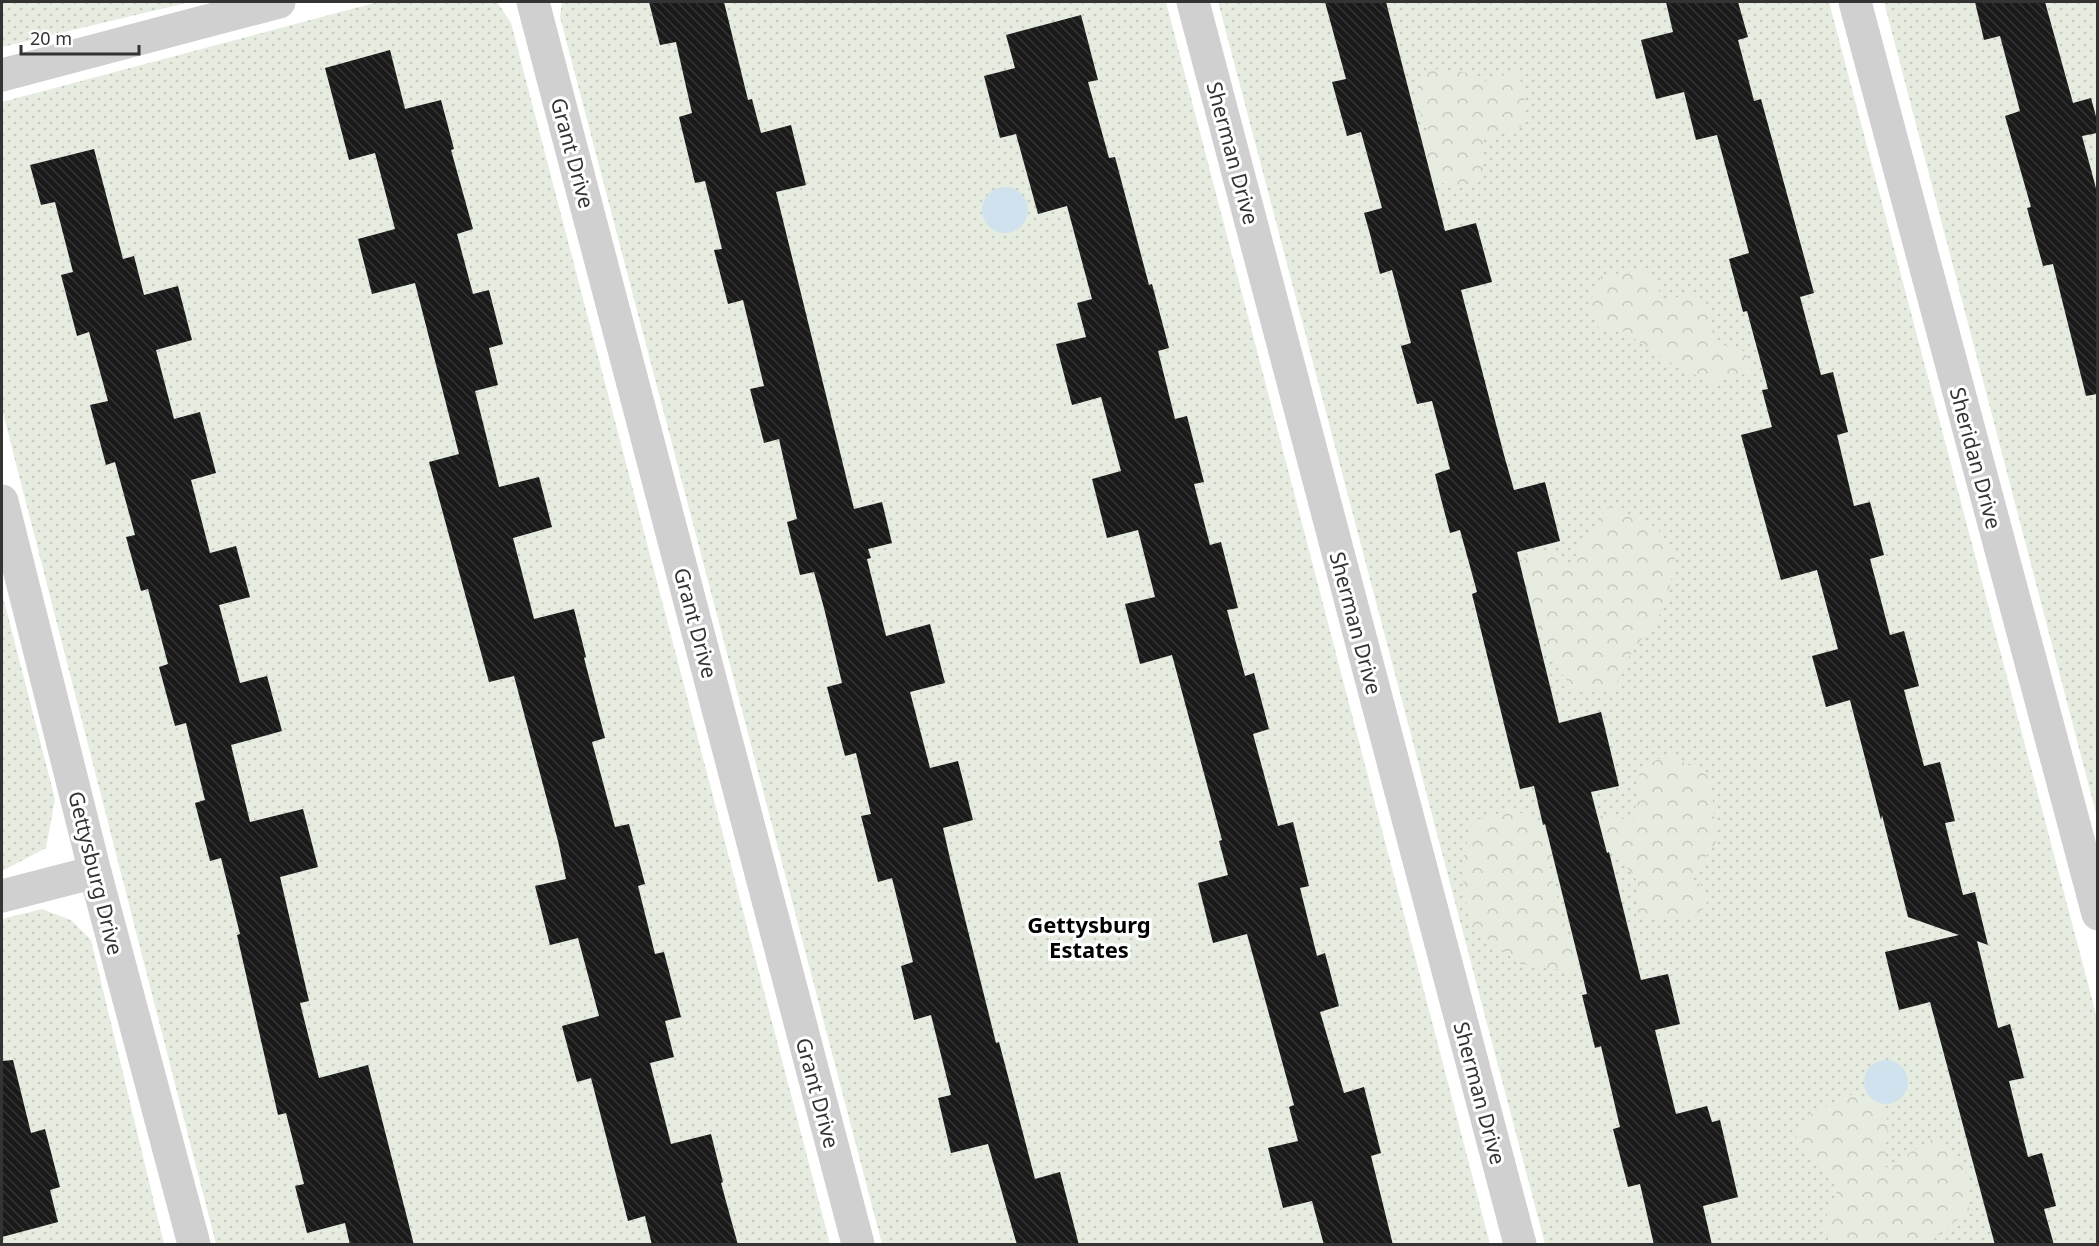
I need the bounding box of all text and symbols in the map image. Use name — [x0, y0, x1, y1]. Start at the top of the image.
scale bar — [21, 18, 140, 56]
text: 20 m — [30, 26, 72, 50]
street label: Sherman Drive — [1200, 78, 1266, 228]
street label: Grant Drive — [545, 95, 601, 211]
street label: Sheridan Drive — [1944, 384, 2008, 532]
street label: Sherman Drive — [1323, 548, 1389, 698]
street label: Grant Drive — [668, 565, 724, 681]
street label: Gettysburg Drive — [62, 788, 130, 958]
district label: Gettysburg Estates — [1027, 909, 1151, 964]
street label: Sherman Drive — [1447, 1018, 1513, 1168]
street label: Grant Drive — [790, 1035, 846, 1151]

